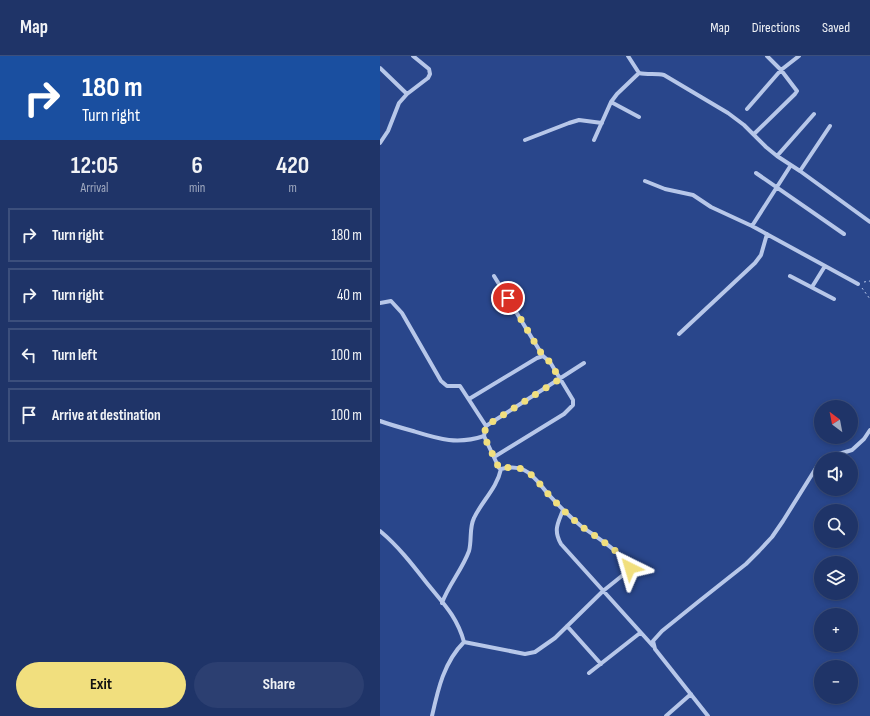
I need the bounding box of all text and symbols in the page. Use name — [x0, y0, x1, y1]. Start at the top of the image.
text: Map — [20, 16, 48, 39]
text: Map — [710, 19, 730, 36]
text: Directions — [752, 19, 800, 36]
text: Saved — [822, 19, 850, 36]
text: 180 m — [82, 71, 142, 104]
icon: right — [16, 72, 68, 124]
text: Turn right — [82, 105, 140, 126]
text: 12:05 — [71, 151, 118, 180]
text: 6 — [192, 151, 203, 180]
text: 420 — [276, 151, 309, 180]
text: Arrival — [81, 180, 108, 196]
text: min — [189, 180, 205, 196]
text: m — [288, 180, 297, 196]
icon: right — [18, 224, 40, 246]
text: Turn right — [52, 226, 104, 245]
text: 180 m — [331, 226, 362, 245]
pin — [491, 281, 525, 315]
icon: right — [18, 284, 40, 306]
text: Turn right — [52, 286, 104, 305]
text: 40 m — [337, 286, 362, 305]
icon: arrive — [497, 287, 519, 309]
icon: left — [18, 344, 40, 366]
text: Turn left — [52, 346, 97, 365]
text: 100 m — [331, 346, 362, 365]
north arrow — [814, 400, 858, 444]
map controls — [814, 400, 858, 704]
icon: arrive — [18, 404, 40, 426]
text: Arrive at destination — [52, 406, 161, 425]
text: 100 m — [331, 406, 362, 425]
button: sound — [814, 452, 858, 496]
button: search — [814, 504, 858, 548]
position arrow — [609, 547, 651, 589]
button: layers — [814, 556, 858, 600]
button: + — [814, 608, 858, 652]
button: − — [814, 660, 858, 704]
button: Exit — [16, 662, 186, 708]
button: Share — [194, 662, 364, 708]

